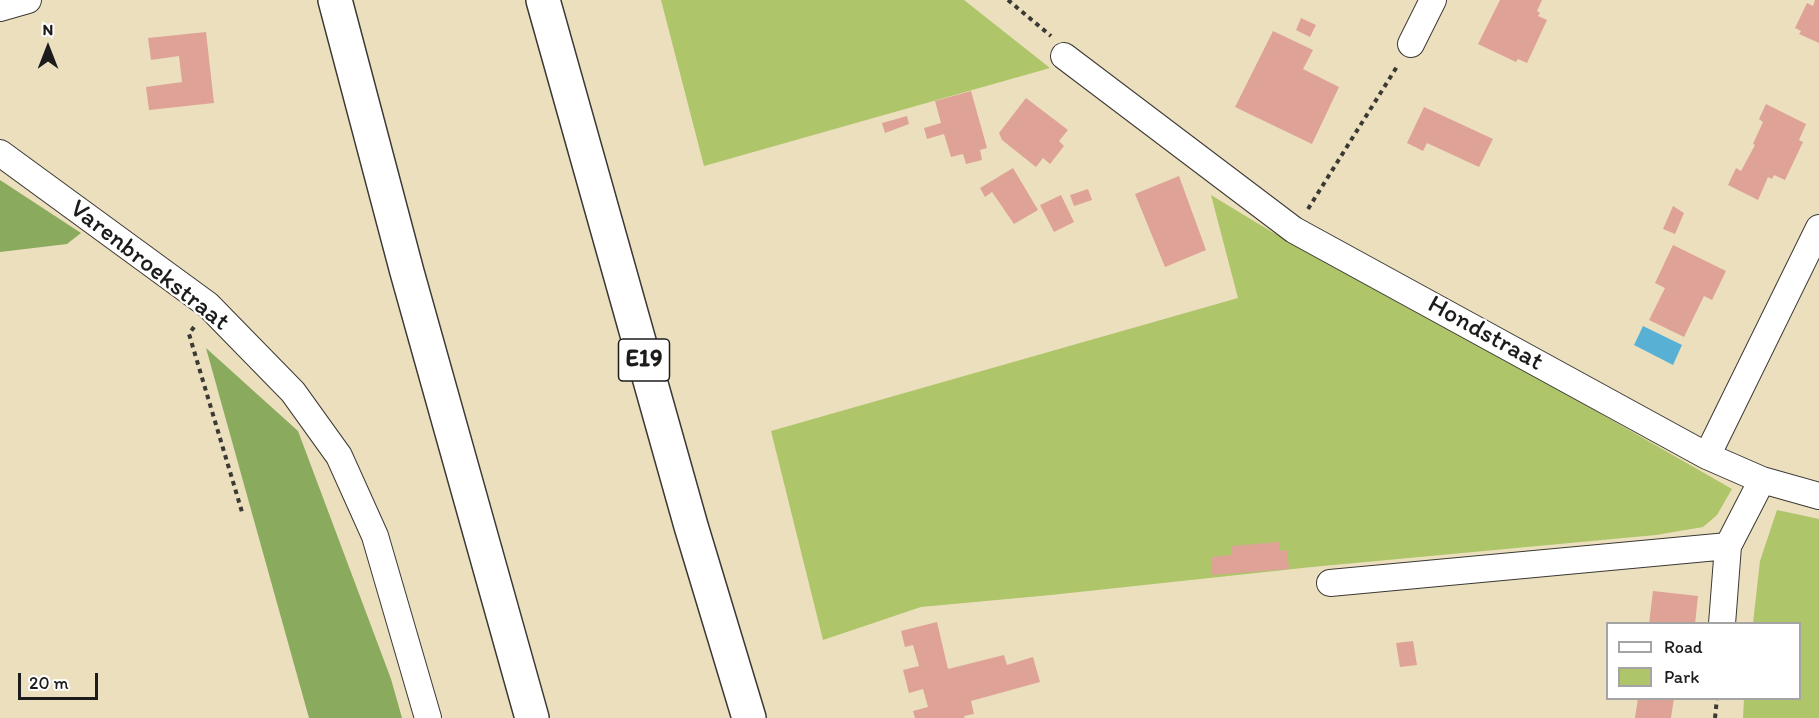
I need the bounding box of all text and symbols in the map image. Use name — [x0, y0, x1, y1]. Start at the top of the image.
north arrow — [18, 18, 78, 78]
text: N — [43, 20, 53, 39]
street label: Varenbroekstraat — [63, 194, 235, 338]
street label: Hondstraat — [1422, 290, 1548, 378]
road number: E19 — [618, 339, 670, 381]
legend — [1606, 622, 1801, 700]
text: Road — [1664, 636, 1703, 658]
scale bar — [21, 661, 100, 699]
text: Park — [1664, 666, 1699, 688]
text: 20 m — [29, 672, 69, 694]

